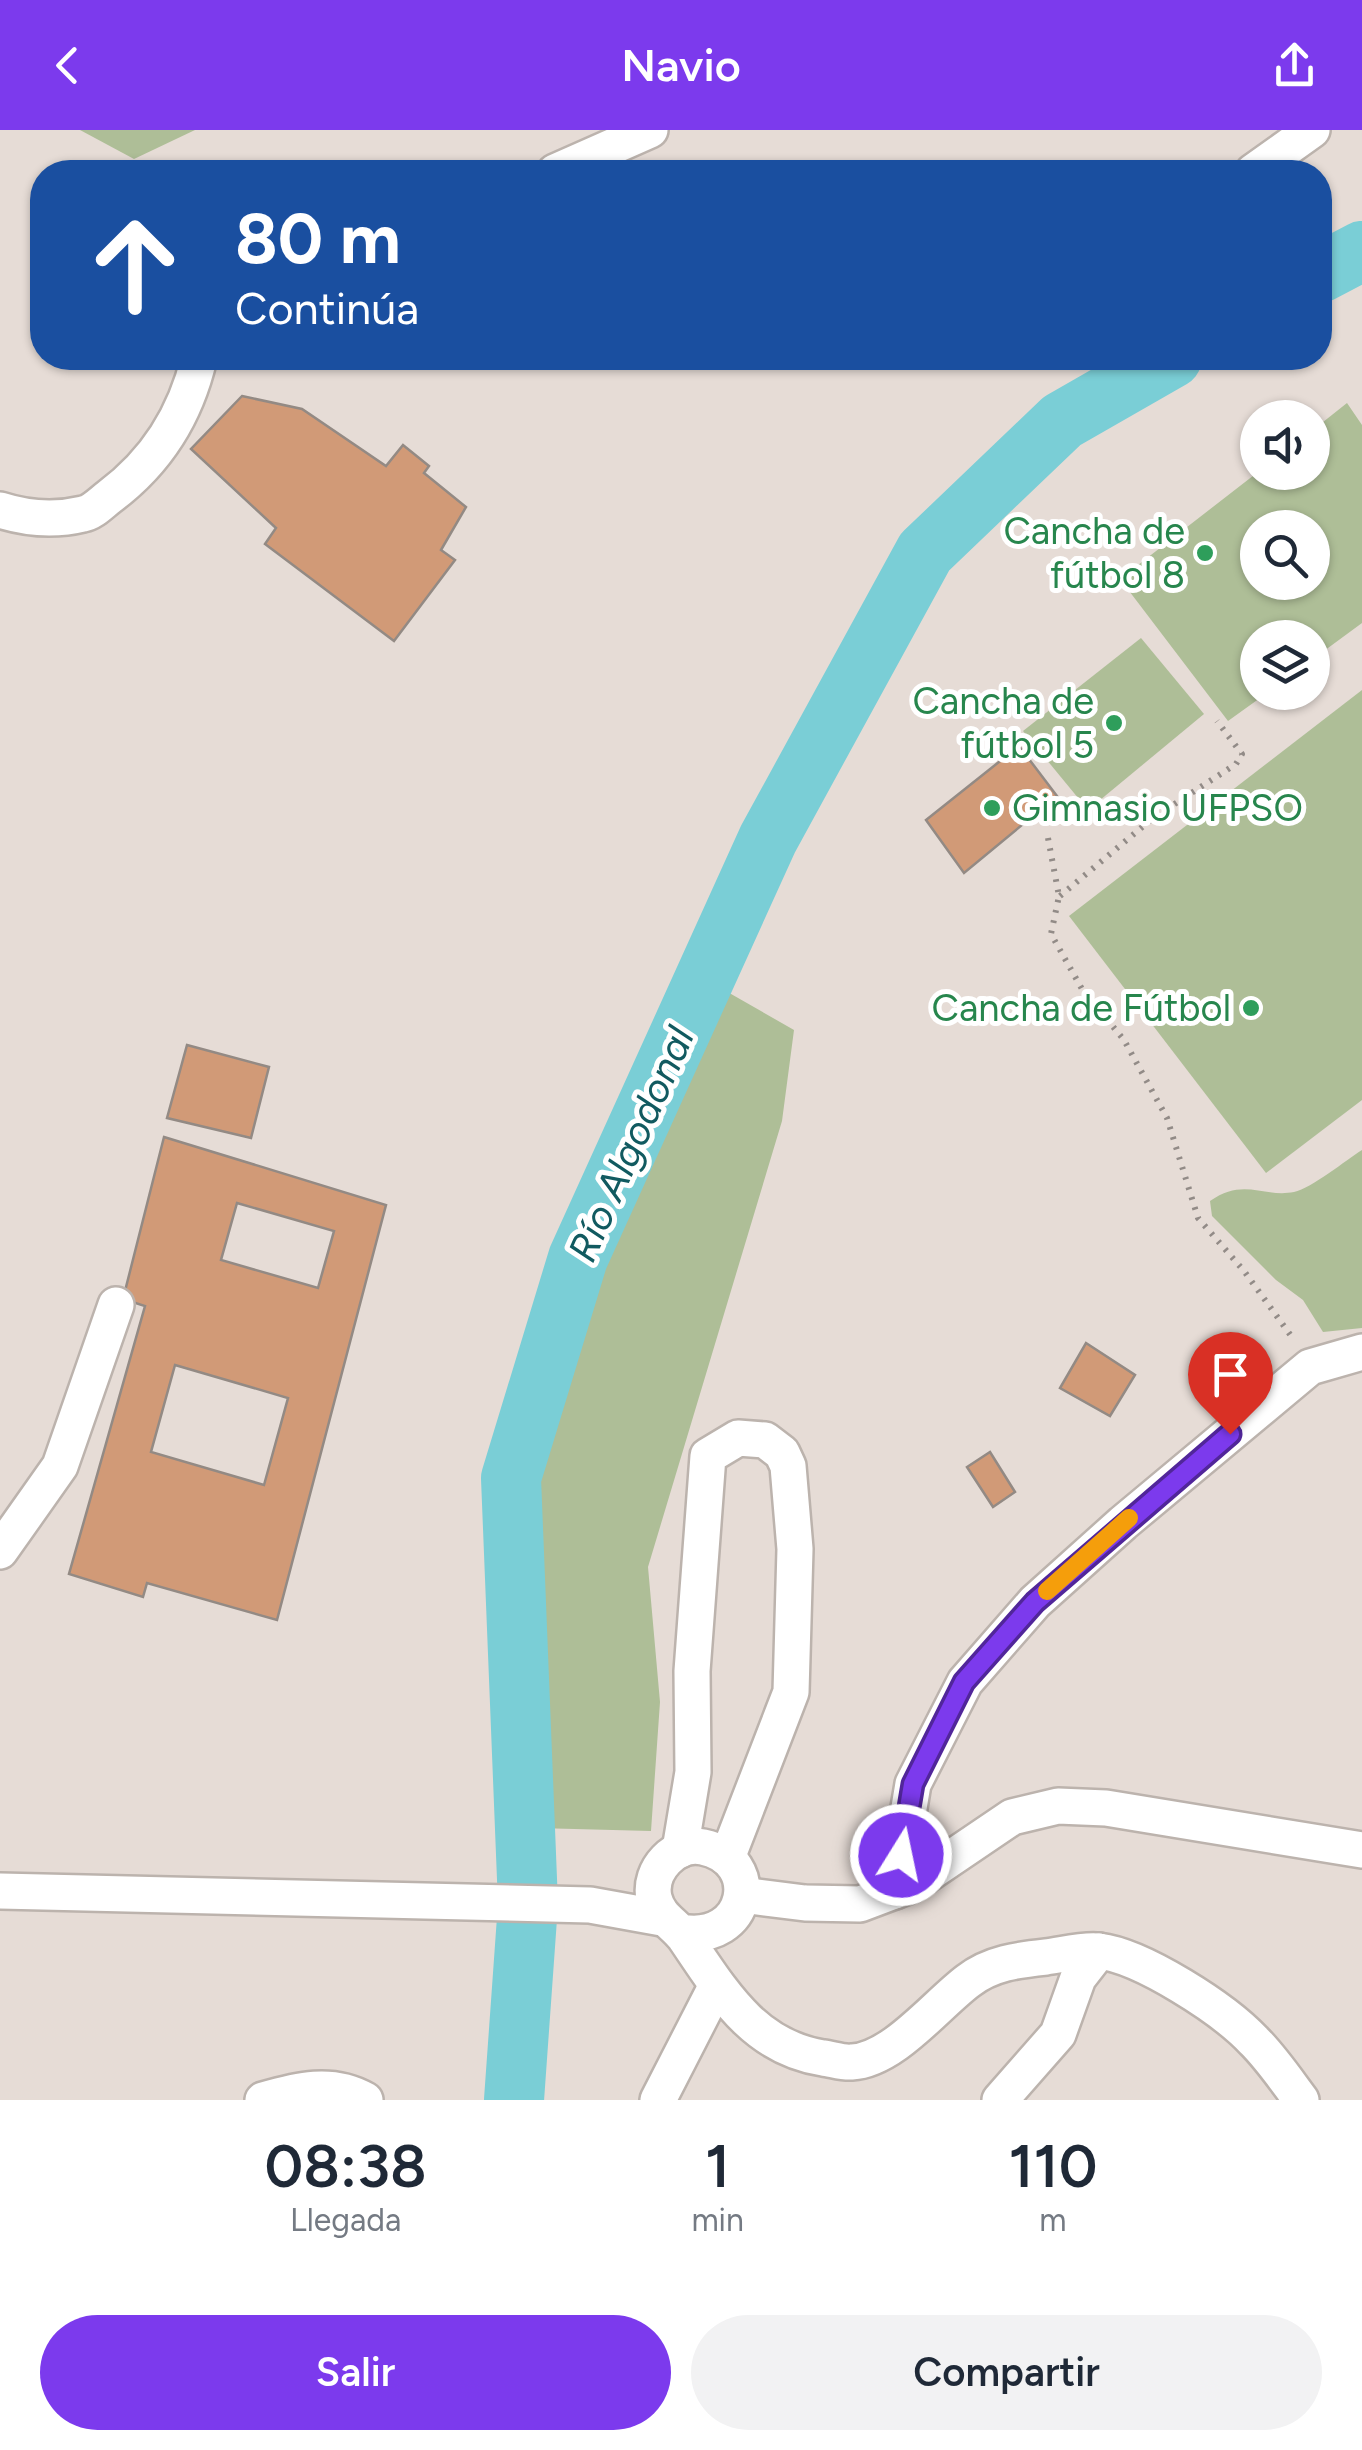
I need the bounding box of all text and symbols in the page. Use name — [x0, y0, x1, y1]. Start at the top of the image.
icon: back — [40, 38, 95, 93]
text: Navio — [621, 38, 741, 92]
icon: share — [1267, 38, 1322, 93]
text: 80 m — [235, 196, 401, 281]
icon: ahead — [70, 200, 200, 330]
text: Continúa — [235, 281, 419, 335]
map controls — [1240, 400, 1330, 710]
button: sound — [1240, 400, 1330, 490]
place label: Cancha de fútbol 8 — [1003, 508, 1185, 598]
button: search — [1240, 510, 1330, 600]
marker: Cancha de fútbol 8 — [1194, 542, 1216, 564]
button: layers — [1240, 620, 1330, 710]
place label: Cancha de fútbol 5 — [912, 678, 1094, 768]
marker: Cancha de fútbol 5 — [1103, 712, 1125, 734]
place label: Gimnasio UFPSO — [1012, 785, 1303, 831]
marker: Gimnasio UFPSO — [981, 797, 1003, 819]
place label: Cancha de Fútbol — [932, 985, 1231, 1031]
marker: Cancha de Fútbol — [1240, 997, 1262, 1019]
water label: Río Algodonal — [558, 1018, 705, 1269]
pin — [1188, 1332, 1273, 1435]
icon: arrive — [1203, 1347, 1258, 1402]
position arrow — [849, 1803, 953, 1907]
text: 08:38 — [265, 2130, 427, 2202]
text: 1 — [705, 2130, 730, 2202]
text: 110 — [1008, 2130, 1097, 2202]
text: Llegada — [290, 2201, 401, 2239]
text: min — [691, 2201, 744, 2239]
text: m — [1039, 2201, 1067, 2239]
button: Salir — [40, 2315, 671, 2430]
button: Compartir — [691, 2315, 1322, 2430]

